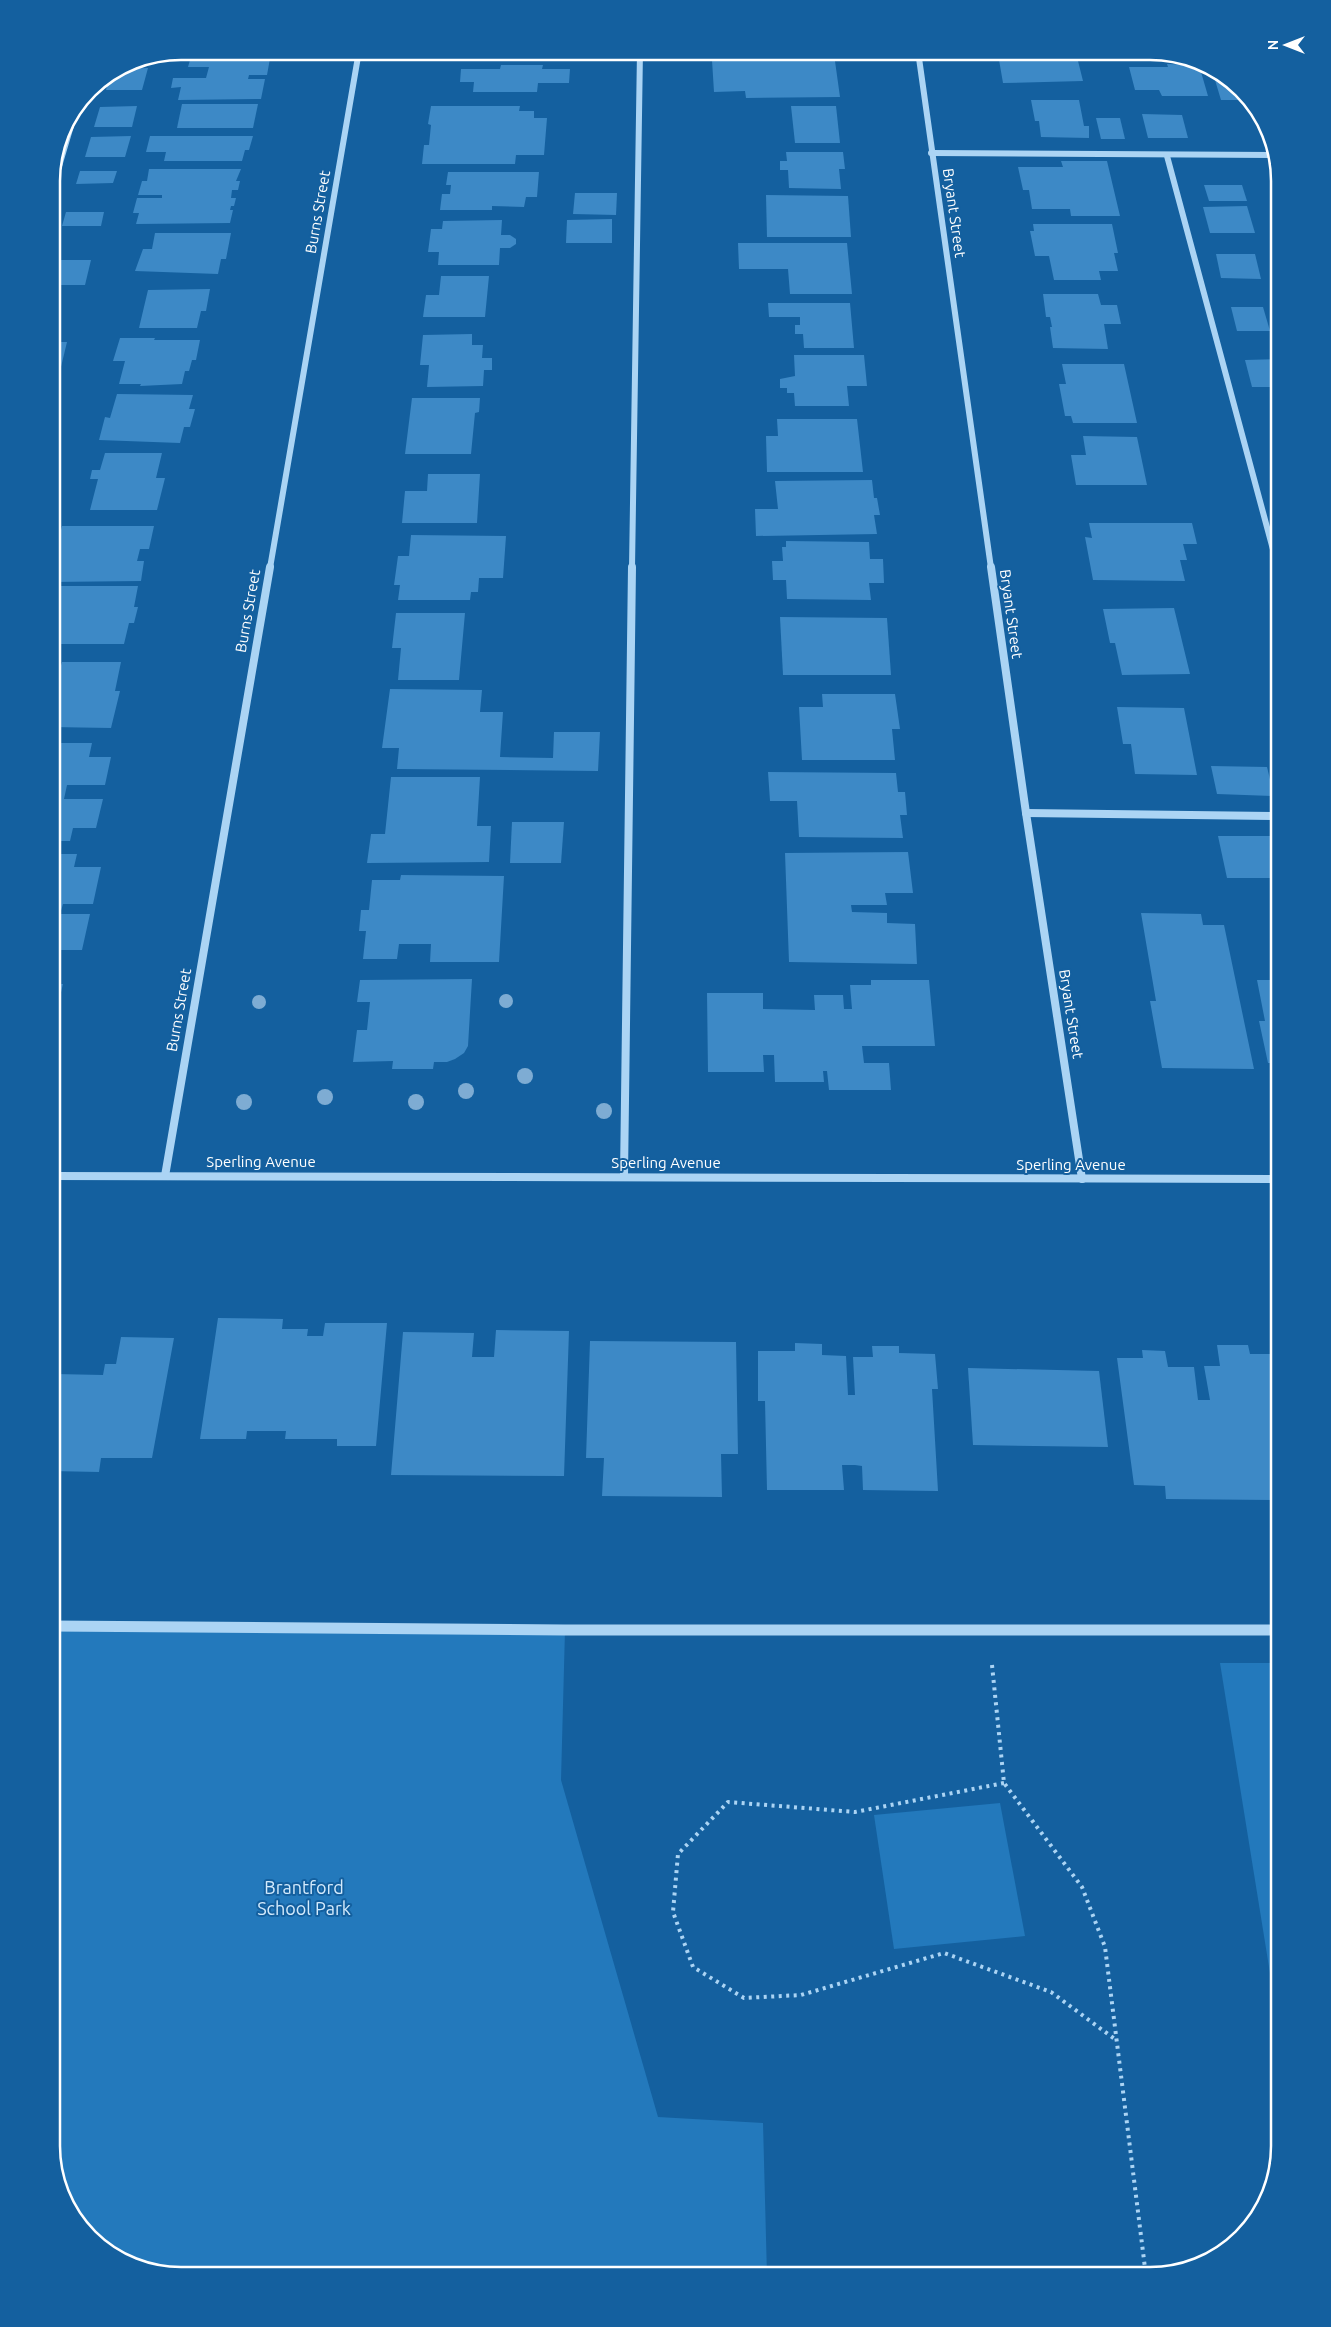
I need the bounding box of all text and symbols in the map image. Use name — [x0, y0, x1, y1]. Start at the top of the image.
north arrow — [1261, 20, 1311, 70]
text: N — [1265, 40, 1281, 50]
street label: Bryant Street — [940, 167, 969, 259]
street label: Burns Street — [302, 169, 333, 255]
street label: Burns Street — [232, 568, 263, 654]
street label: Bryant Street — [997, 568, 1026, 660]
street label: Burns Street — [163, 967, 194, 1053]
street label: Bryant Street — [1056, 968, 1087, 1060]
street label: Sperling Avenue — [206, 1153, 316, 1170]
street label: Sperling Avenue — [611, 1154, 721, 1171]
street label: Sperling Avenue — [1016, 1156, 1126, 1173]
park label: Brantford School Park — [257, 1877, 351, 1918]

